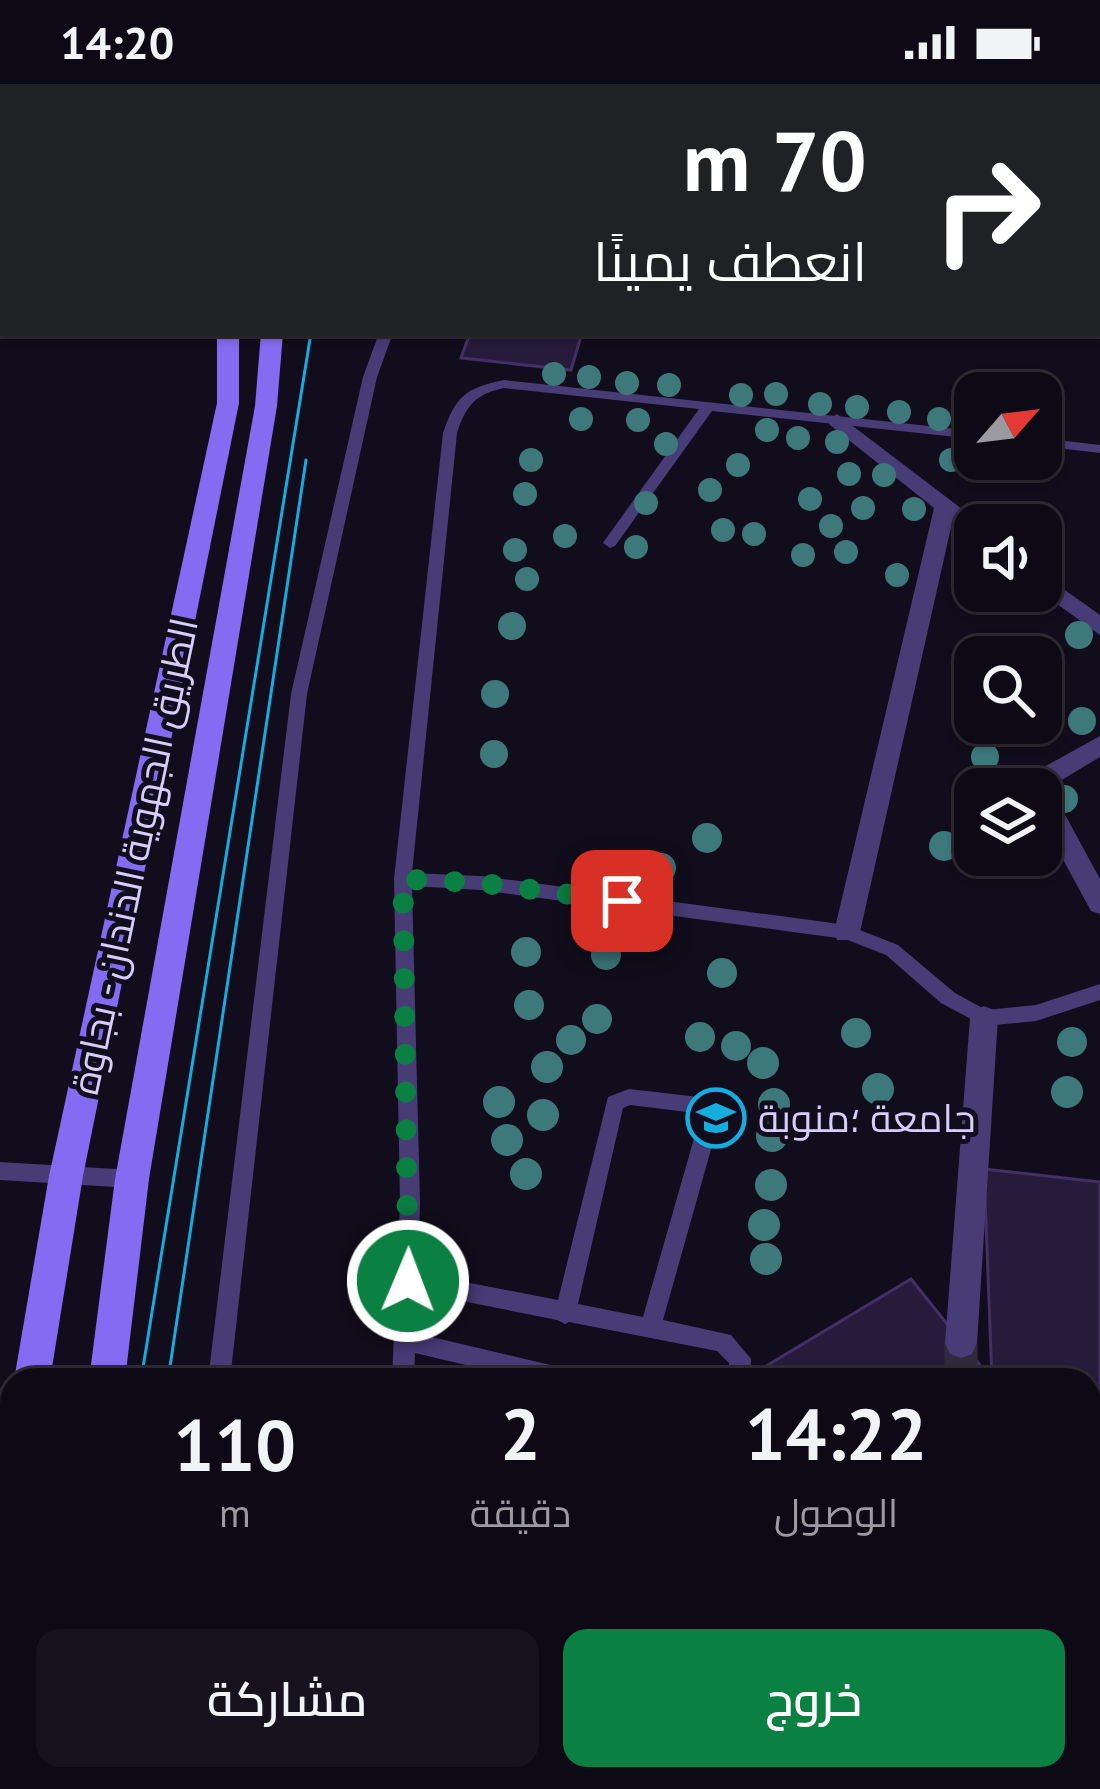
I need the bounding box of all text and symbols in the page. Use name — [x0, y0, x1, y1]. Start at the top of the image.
text: 14:20 — [60, 13, 174, 71]
text: 70 m — [683, 105, 867, 214]
icon: right — [909, 132, 1065, 288]
text: انعطف يمينًا — [593, 226, 867, 296]
north arrow — [954, 372, 1062, 480]
map controls — [954, 372, 1062, 876]
button: sound — [954, 504, 1062, 612]
street label: الطريق الجهوية الدندان - بجاوة — [58, 613, 209, 1099]
button: search — [954, 636, 1062, 744]
button: layers — [954, 768, 1062, 876]
pin — [571, 850, 673, 952]
icon: arrive — [589, 868, 655, 934]
school or university icon: جامعة ؛منوبة — [685, 1087, 747, 1149]
place label: جامعة ؛منوبة — [758, 1092, 976, 1143]
position arrow — [345, 1218, 471, 1344]
text: 2 — [500, 1387, 541, 1480]
text: 14:22 — [745, 1387, 927, 1480]
text: 110 — [174, 1398, 296, 1491]
text: m — [219, 1487, 251, 1538]
text: دقيقة — [470, 1487, 571, 1538]
text: الوصول — [774, 1487, 898, 1538]
button: مشاركة — [36, 1629, 539, 1767]
button: خروج — [563, 1629, 1065, 1767]

